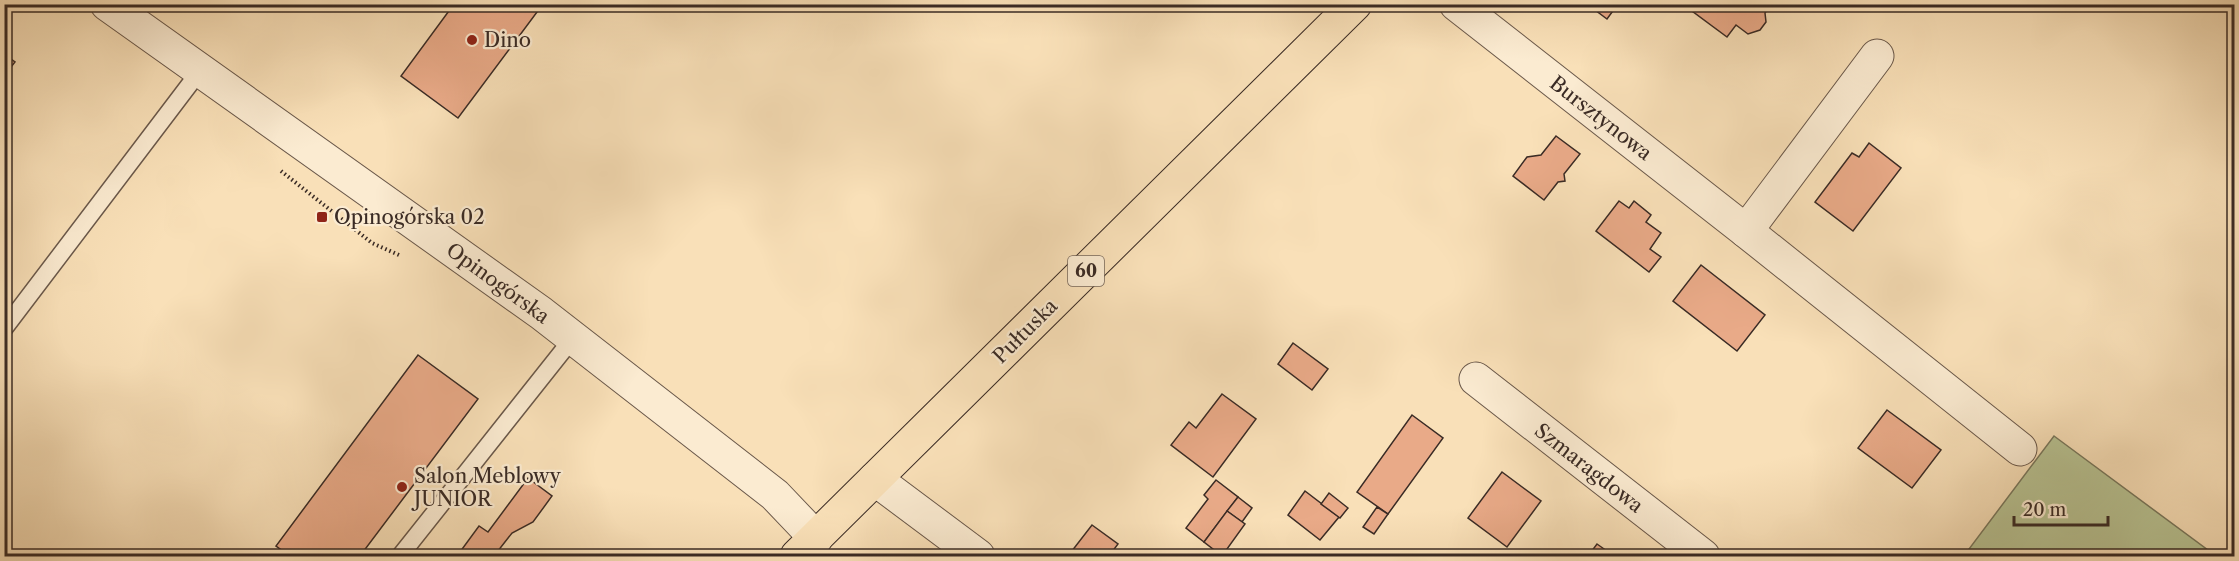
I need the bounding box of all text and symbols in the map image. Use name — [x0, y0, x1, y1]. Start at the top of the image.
place label: Dino — [484, 28, 531, 52]
marker: Dino — [465, 33, 479, 47]
street label: Bursztynowa — [1545, 71, 1657, 165]
place label: Opinogórska 02 — [334, 205, 485, 229]
marker: Opinogórska 02 — [315, 210, 329, 224]
street label: Opinogórska — [442, 238, 555, 329]
road number: 60 — [1068, 256, 1104, 286]
street label: Pułtuska — [988, 293, 1063, 368]
street label: Szmaragdowa — [1530, 418, 1648, 518]
place label: Salon Meblowy JUNIOR — [411, 464, 562, 511]
marker: Salon Meblowy JUNIOR — [395, 480, 409, 494]
scale bar — [2014, 489, 2108, 527]
text: 20 m — [2023, 499, 2067, 521]

